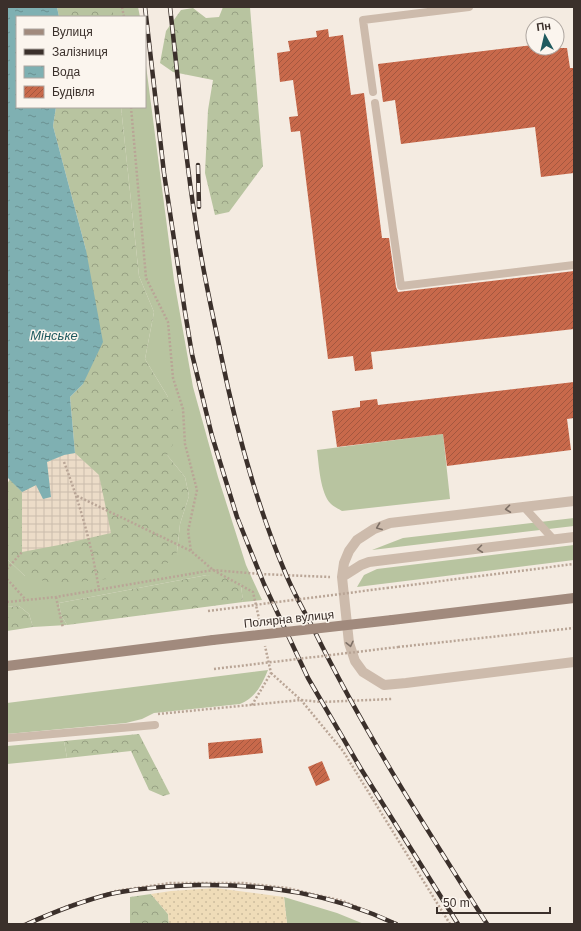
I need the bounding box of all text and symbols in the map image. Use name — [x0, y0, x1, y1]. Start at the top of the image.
legend — [16, 16, 146, 108]
north arrow — [525, 16, 565, 56]
text: Пн — [536, 19, 552, 33]
text: Вулиця — [52, 25, 93, 39]
text: Залізниця — [52, 45, 108, 59]
text: Вода — [52, 65, 80, 79]
text: Будівля — [52, 85, 94, 99]
water label: Мінське — [30, 328, 78, 343]
one-way arrow — [505, 504, 511, 513]
one-way arrow — [376, 523, 383, 531]
one-way arrow — [477, 544, 483, 553]
street label: Полярна вулиця — [243, 607, 335, 631]
one-way arrow — [346, 640, 354, 647]
scale bar — [437, 889, 550, 915]
text: 50 m — [443, 896, 470, 910]

